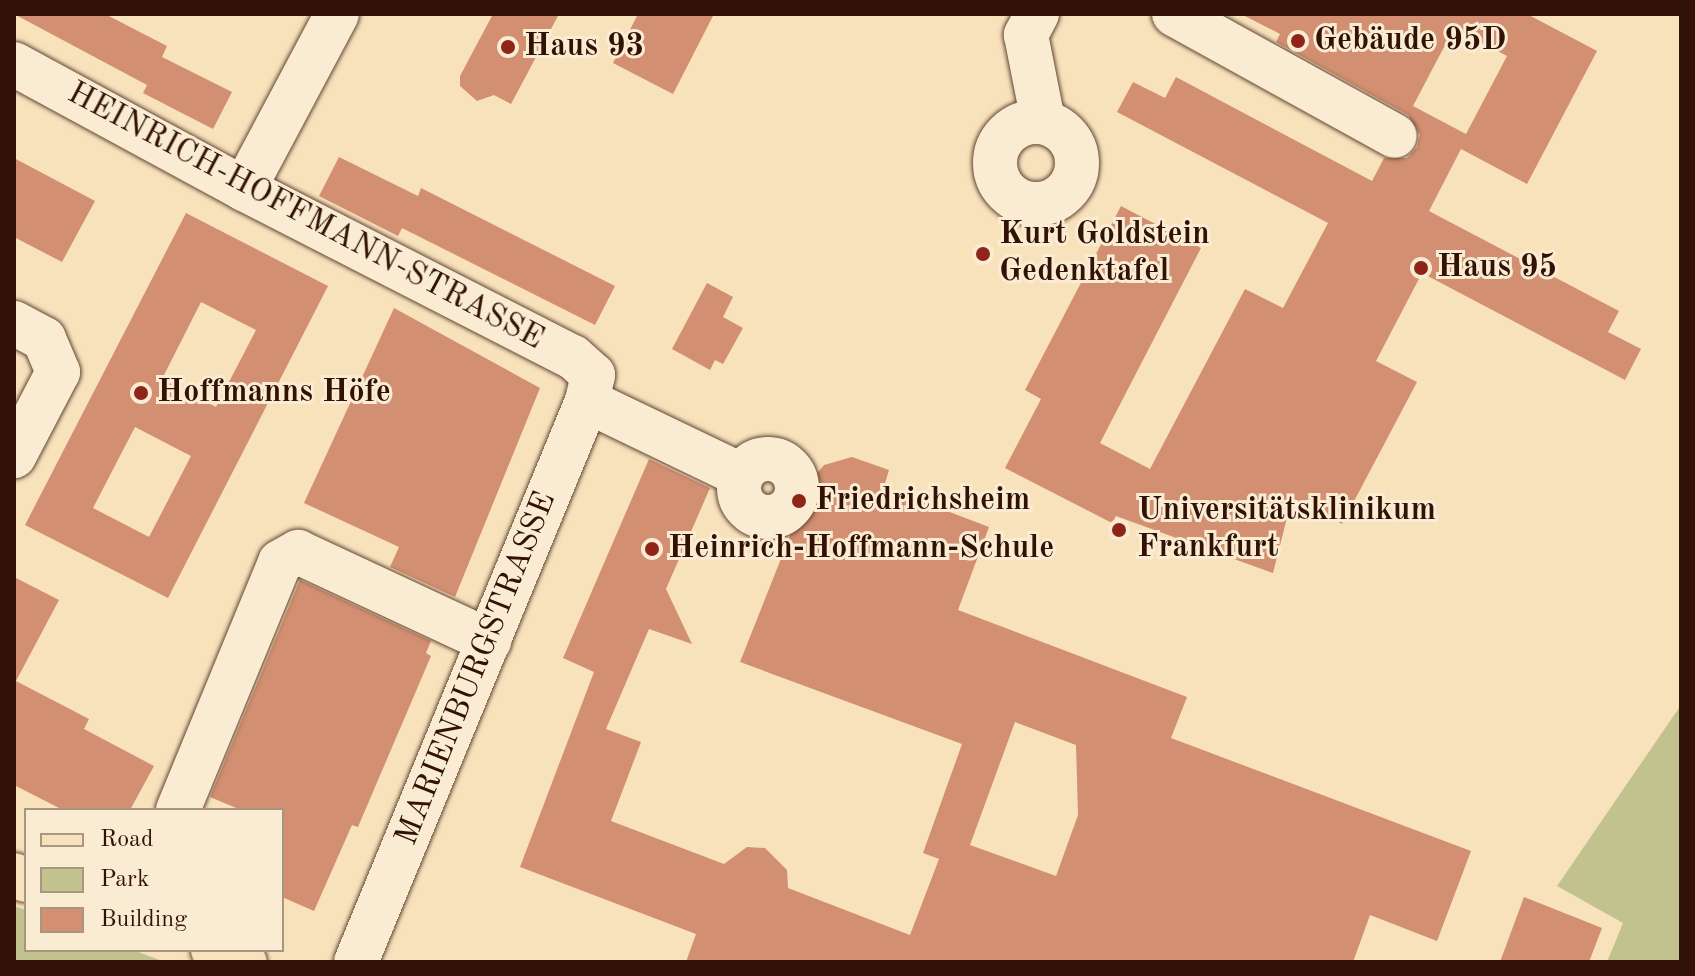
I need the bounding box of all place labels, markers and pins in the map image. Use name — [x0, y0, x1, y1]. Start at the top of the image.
place label: Gebäude 95D — [1314, 22, 1506, 60]
place label: Haus 93 — [524, 28, 644, 66]
marker: Gebäude 95D — [1289, 32, 1307, 50]
marker: Haus 93 — [499, 38, 517, 56]
place label: Kurt Goldstein Gedenktafel — [999, 217, 1210, 292]
marker: Kurt Goldstein Gedenktafel — [974, 245, 992, 263]
place label: Haus 95 — [1437, 249, 1557, 287]
marker: Haus 95 — [1412, 259, 1430, 277]
place label: Hoffmanns Höfe — [157, 374, 391, 412]
marker: Hoffmanns Höfe — [132, 384, 150, 402]
place label: Friedrichsheim — [815, 482, 1030, 520]
marker: Friedrichsheim — [790, 492, 808, 510]
place label: Universitätsklinikum Frankfurt — [1137, 493, 1436, 568]
marker: Universitätsklinikum Frankfurt — [1108, 519, 1130, 541]
place label: Heinrich-Hoffmann-Schule — [668, 530, 1054, 568]
marker: Heinrich-Hoffmann-Schule — [643, 540, 661, 558]

